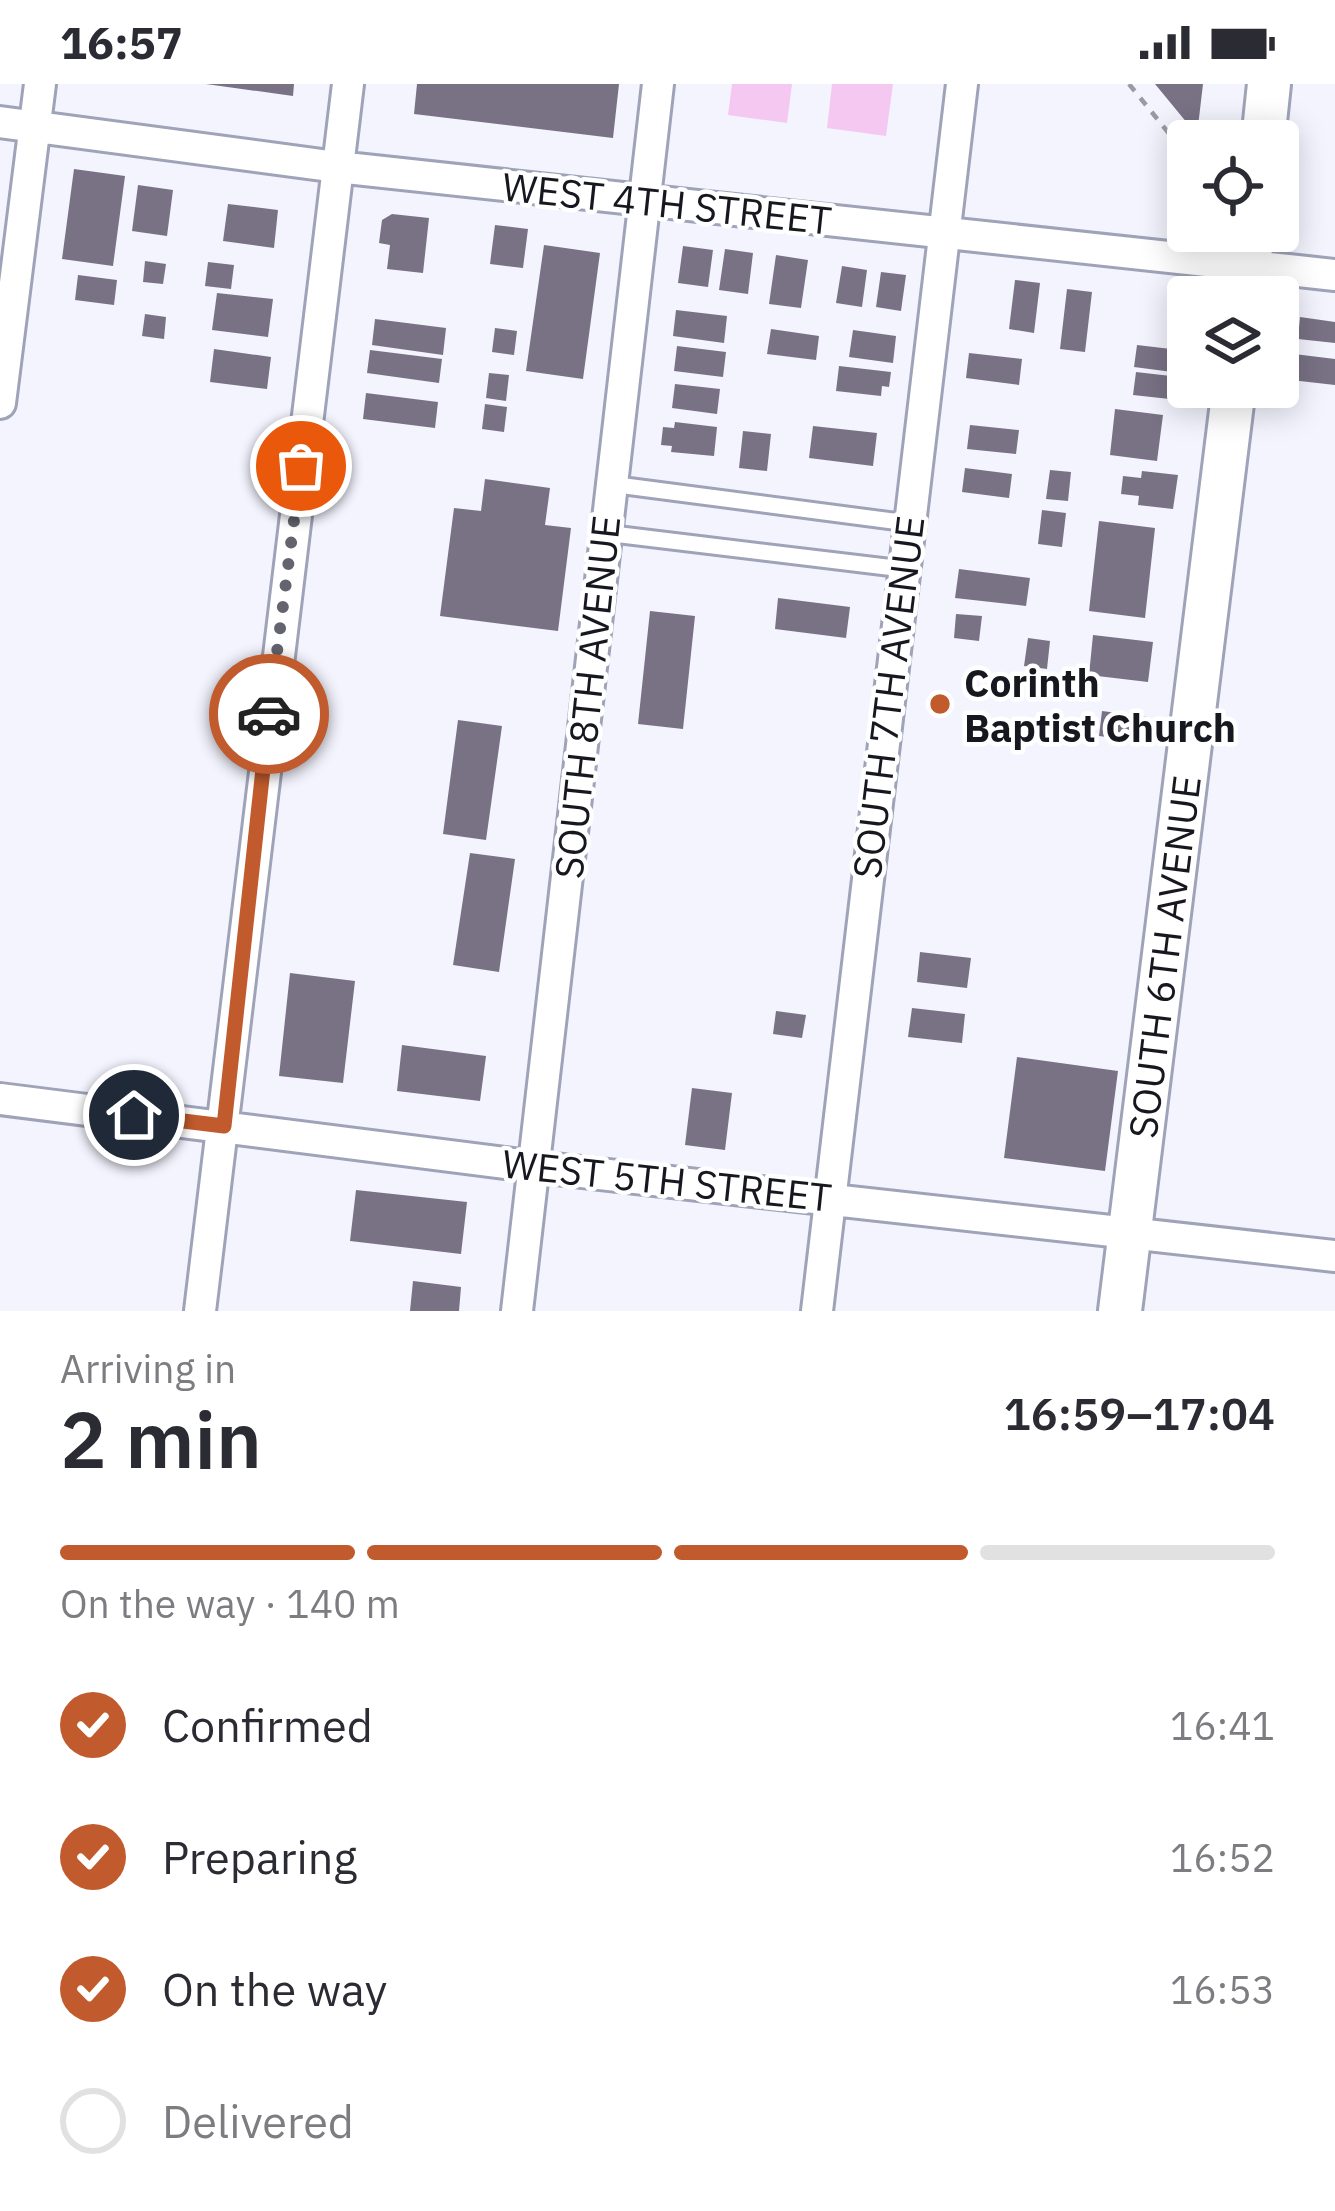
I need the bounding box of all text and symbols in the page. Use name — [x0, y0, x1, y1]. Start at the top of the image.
text: 16:57 — [60, 13, 183, 71]
map controls — [1167, 120, 1299, 408]
button: locate — [1167, 120, 1299, 252]
street label: WEST 4TH STREET — [500, 160, 834, 246]
button: layers — [1167, 276, 1299, 408]
pin — [250, 415, 352, 517]
icon: bag — [268, 433, 334, 499]
street label: SOUTH 8TH AVENUE — [543, 513, 631, 881]
street label: SOUTH 7TH AVENUE — [840, 513, 936, 881]
courier — [209, 654, 329, 774]
place label: Corinth Baptist Church — [964, 657, 1236, 753]
icon: car — [236, 681, 302, 747]
marker: Corinth Baptist Church — [927, 691, 953, 717]
street label: SOUTH 6TH AVENUE — [1116, 772, 1211, 1141]
pin — [83, 1064, 185, 1166]
icon: home — [101, 1082, 167, 1148]
street label: WEST 5TH STREET — [500, 1137, 834, 1223]
text: Arriving in — [60, 1343, 236, 1394]
text: 16:59–17:04 — [1004, 1384, 1275, 1442]
text: 2 min — [60, 1388, 262, 1489]
text: On the way · 140 m — [60, 1578, 400, 1629]
icon: check — [60, 1692, 126, 1758]
text: Confirmed — [162, 1696, 373, 1754]
text: 16:41 — [1170, 1700, 1275, 1751]
icon: check — [60, 1824, 126, 1890]
text: Preparing — [162, 1828, 357, 1886]
text: 16:52 — [1170, 1832, 1275, 1883]
icon: check — [60, 1956, 126, 2022]
text: On the way — [162, 1960, 387, 2018]
text: 16:53 — [1170, 1964, 1275, 2015]
text: Delivered — [162, 2092, 354, 2150]

